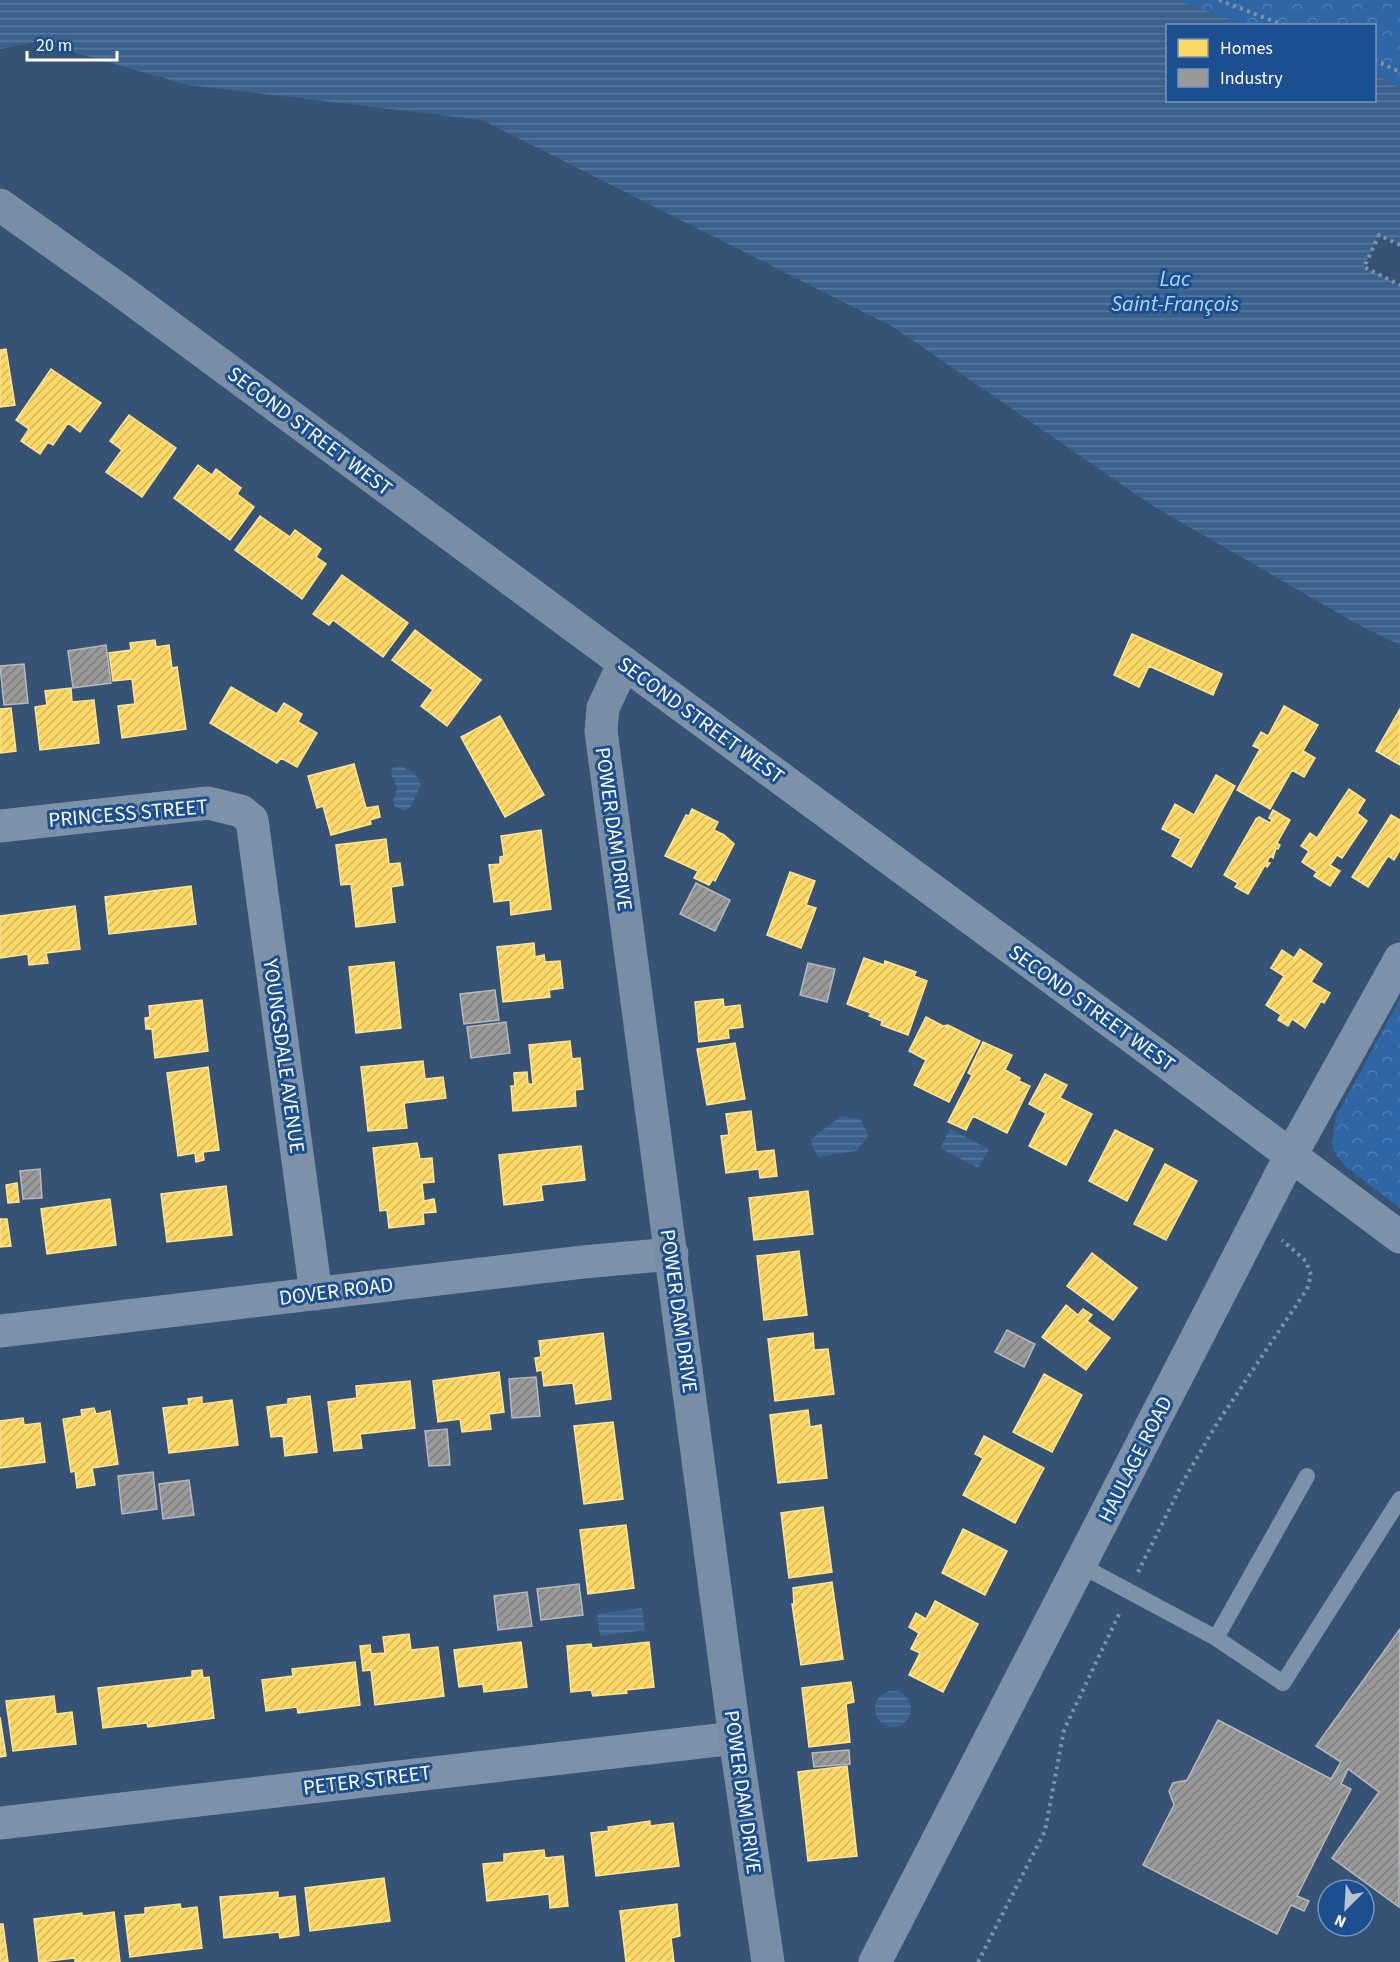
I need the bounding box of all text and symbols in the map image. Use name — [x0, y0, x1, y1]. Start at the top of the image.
scale bar — [27, 24, 117, 62]
legend — [1166, 24, 1376, 102]
text: 20 m — [36, 33, 72, 58]
text: Homes — [1220, 36, 1273, 61]
text: Industry — [1220, 66, 1283, 91]
water label: Lac Saint-François — [1111, 263, 1239, 320]
street label: SECOND STREET WEST — [221, 359, 399, 503]
street label: SECOND STREET WEST — [611, 649, 791, 791]
street label: POWER DAM DRIVE — [588, 745, 640, 913]
street label: PRINCESS STREET — [47, 791, 209, 835]
street label: SECOND STREET WEST — [1002, 937, 1182, 1079]
street label: YOUNGSDALE AVENUE — [255, 956, 312, 1155]
street label: POWER DAM DRIVE — [653, 1227, 705, 1395]
street label: DOVER ROAD — [277, 1269, 395, 1313]
street label: HAULAGE ROAD — [1090, 1391, 1180, 1527]
street label: POWER DAM DRIVE — [717, 1708, 769, 1876]
street label: PETER STREET — [301, 1757, 433, 1803]
north arrow — [1316, 1878, 1376, 1938]
text: N — [1331, 1909, 1350, 1933]

